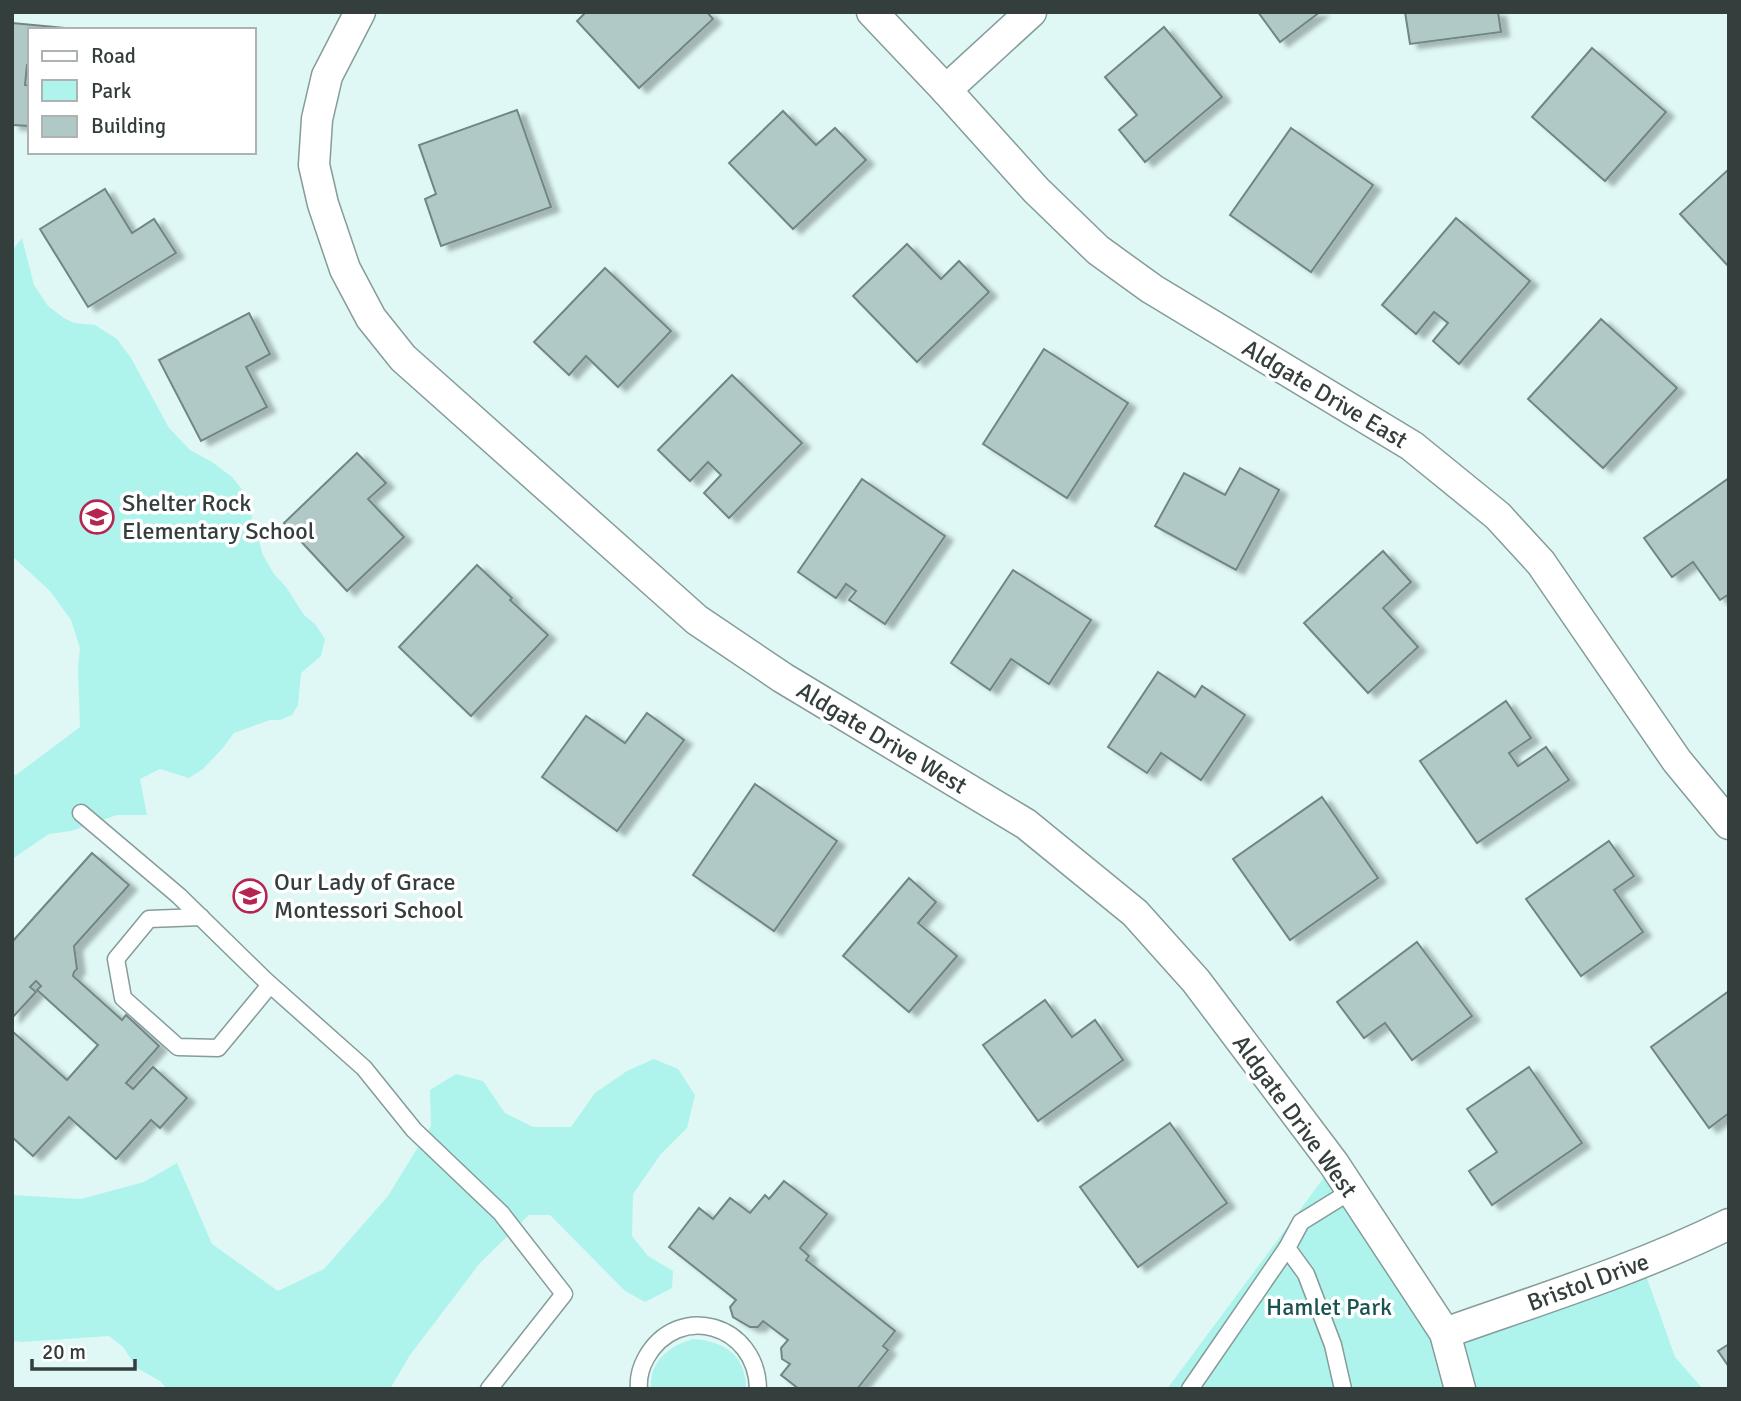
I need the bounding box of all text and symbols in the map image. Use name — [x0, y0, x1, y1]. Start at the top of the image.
legend — [28, 28, 256, 154]
text: Road — [91, 43, 136, 69]
text: Park — [91, 78, 132, 104]
text: Building — [91, 113, 166, 139]
street label: Aldgate Drive East — [1237, 333, 1413, 455]
place label: Shelter Rock Elementary School — [122, 488, 315, 546]
school or university icon: Shelter Rock Elementary School — [78, 498, 116, 536]
street label: Aldgate Drive West — [791, 675, 973, 801]
place label: Our Lady of Grace Montessori School — [274, 867, 463, 925]
school or university icon: Our Lady of Grace Montessori School — [231, 877, 269, 915]
street label: Aldgate Drive West — [1226, 1029, 1364, 1203]
street label: Bristol Drive — [1523, 1246, 1653, 1318]
park label: Hamlet Park — [1266, 1292, 1392, 1322]
scale bar — [32, 1328, 135, 1372]
text: 20 m — [42, 1339, 86, 1365]

